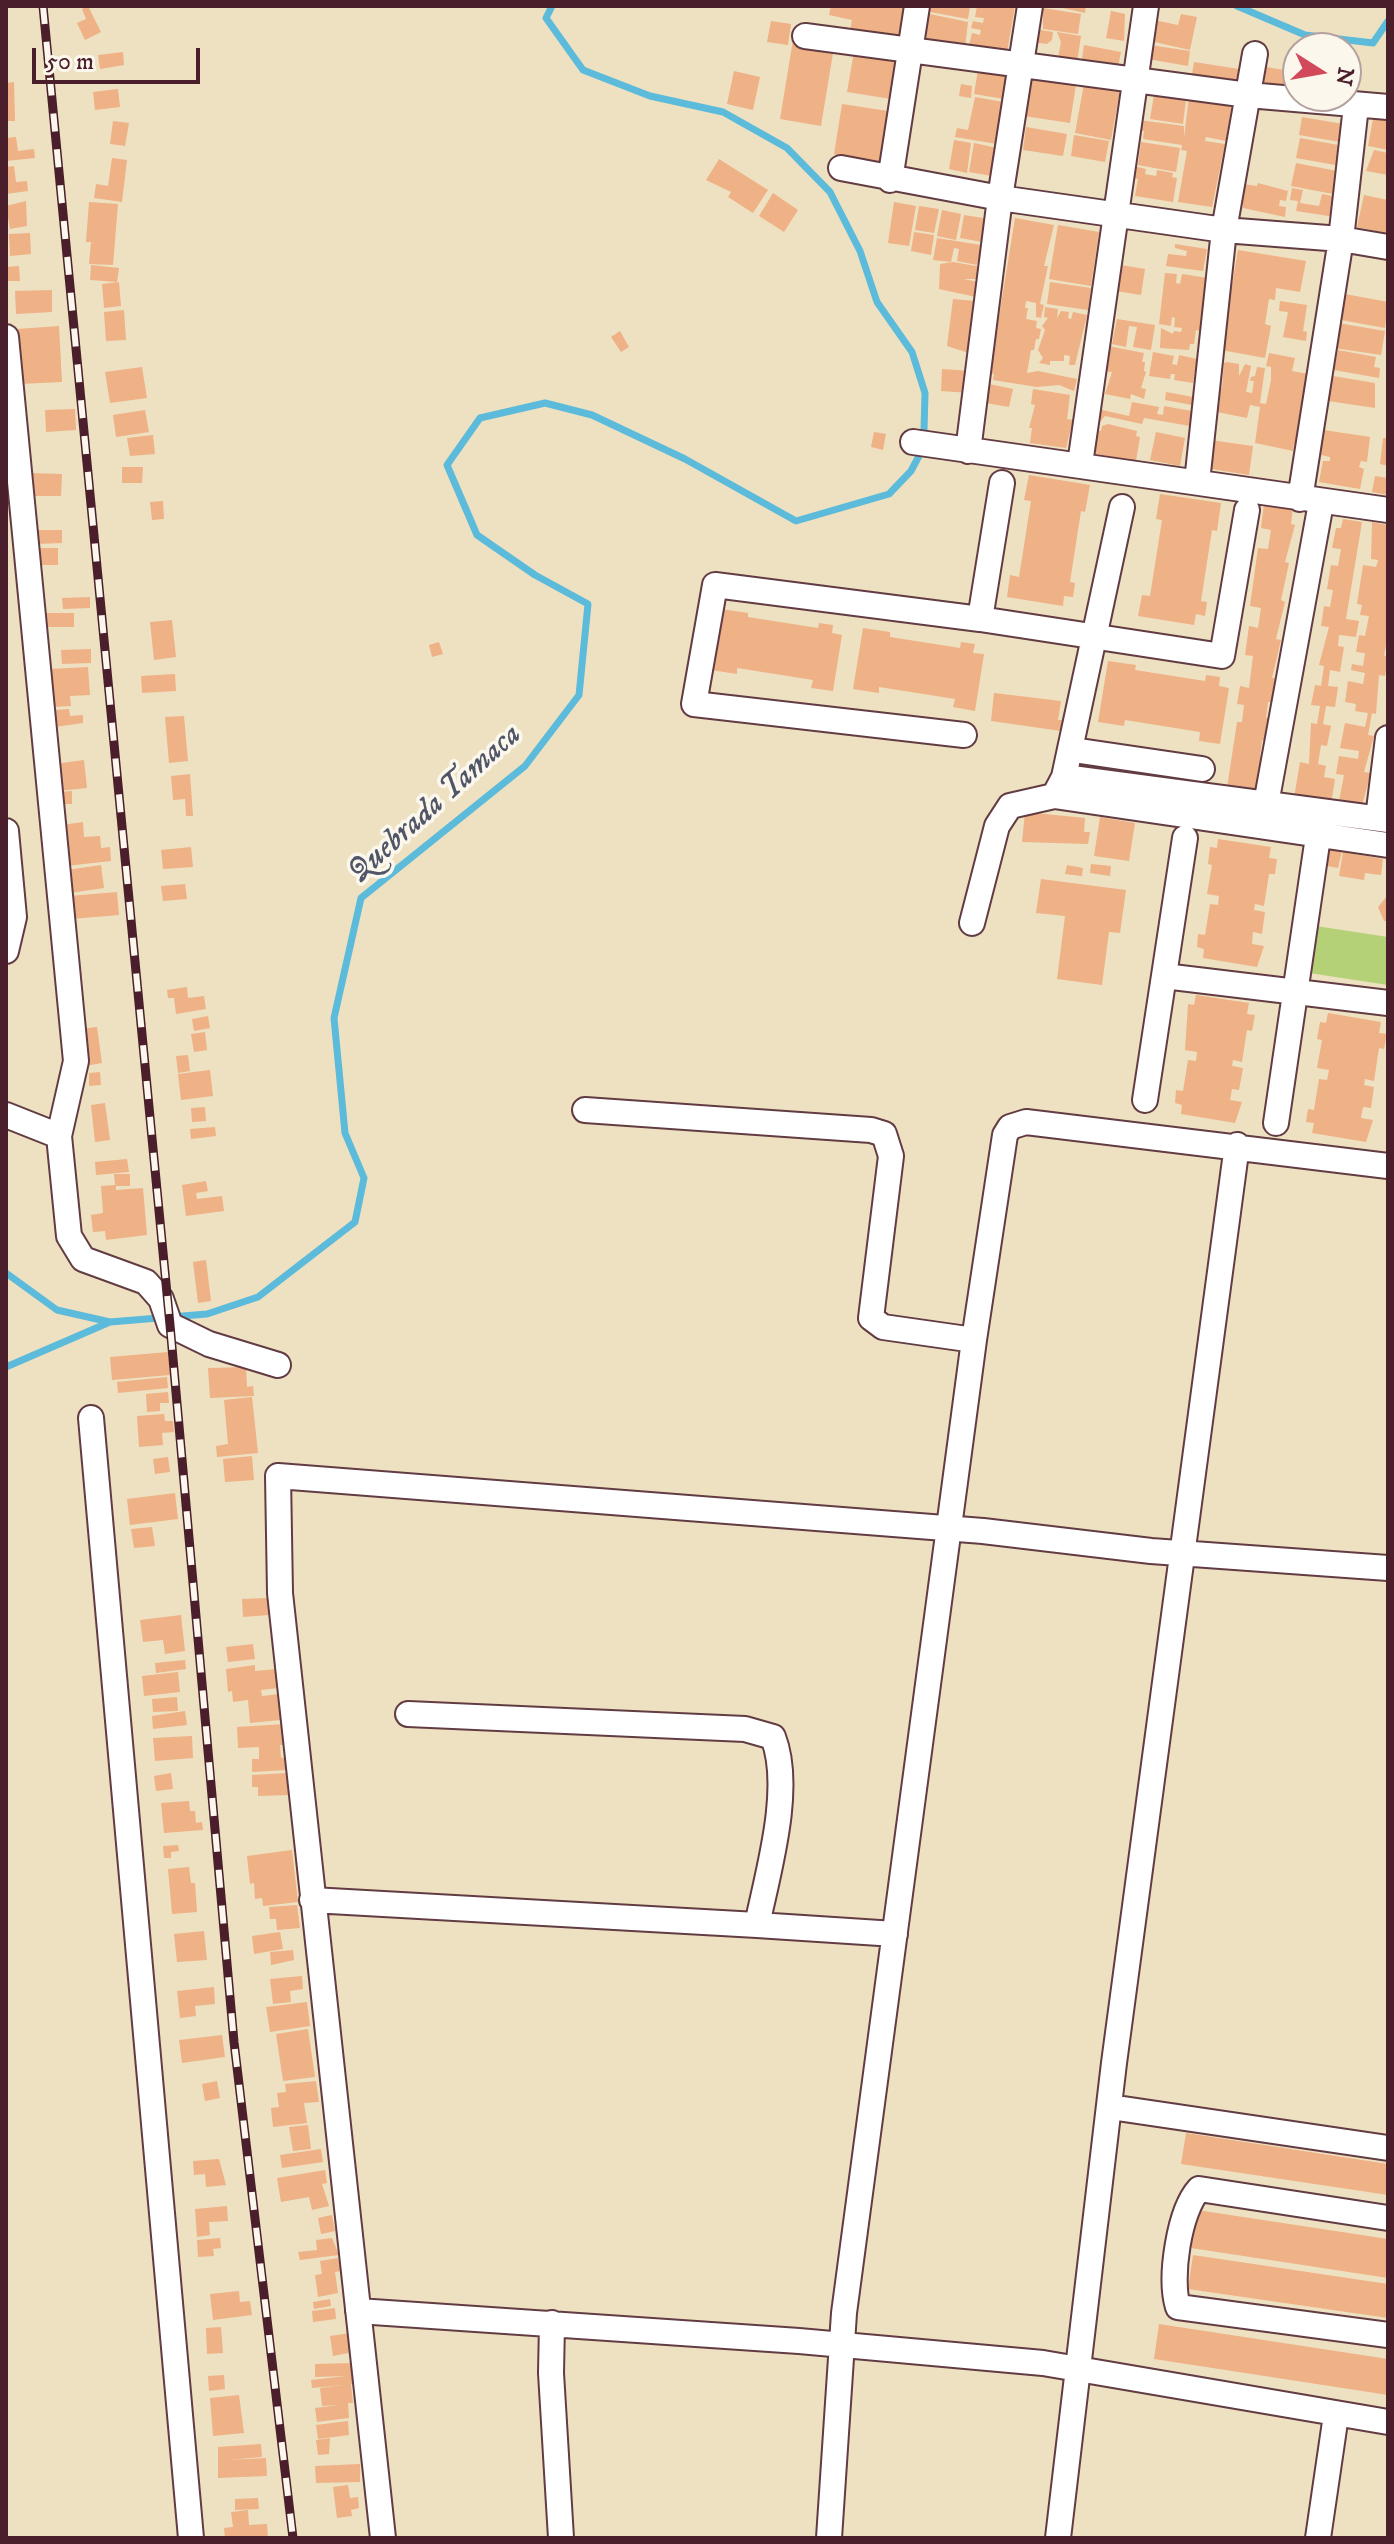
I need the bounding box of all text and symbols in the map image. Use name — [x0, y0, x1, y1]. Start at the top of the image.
scale bar — [36, 32, 204, 82]
north arrow — [1282, 32, 1362, 112]
text: 50 m — [46, 47, 94, 77]
text: N — [1329, 65, 1359, 88]
water label: Quebrada Tamaca — [341, 717, 531, 893]

